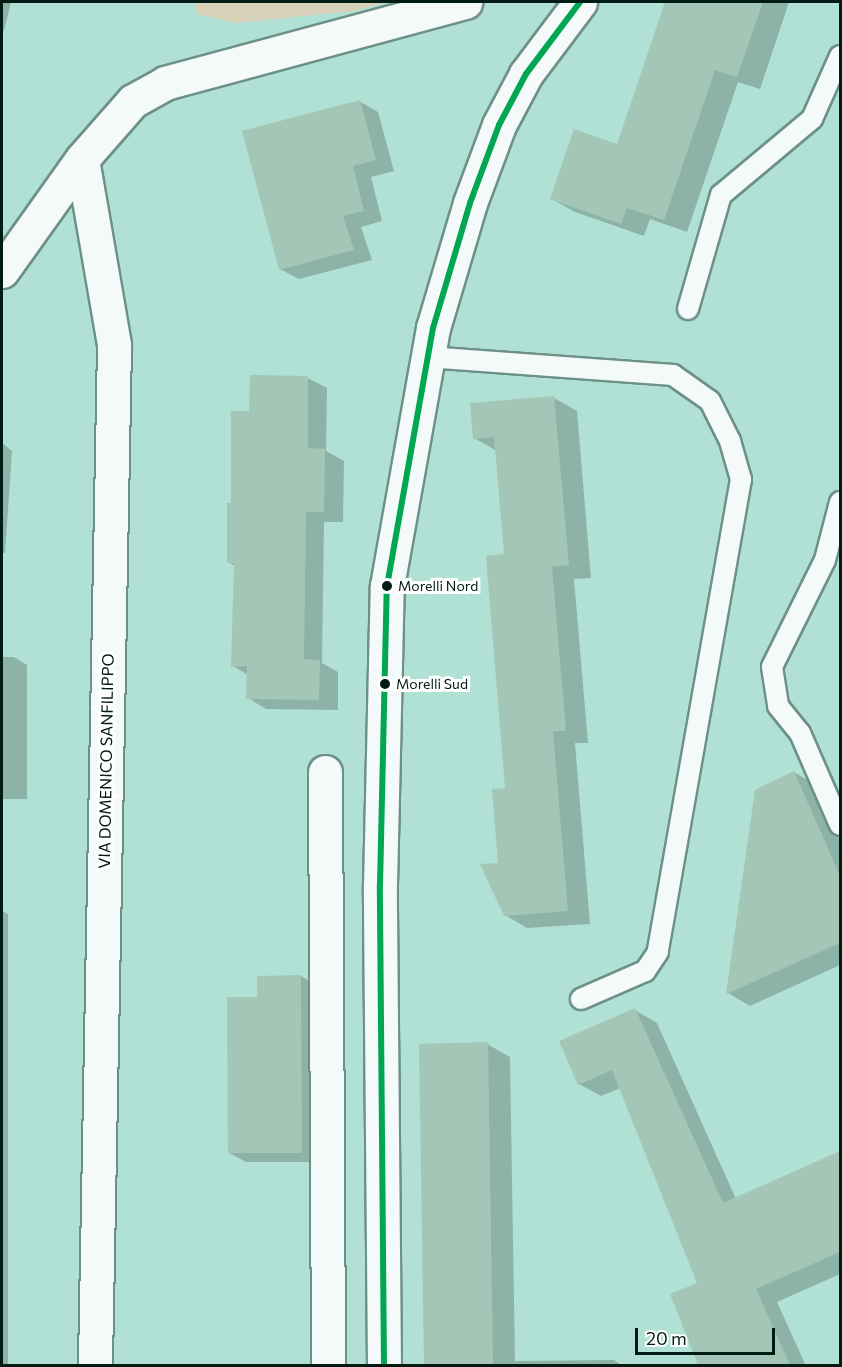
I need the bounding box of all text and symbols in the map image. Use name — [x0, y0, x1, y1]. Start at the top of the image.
place label: Morelli Nord — [398, 578, 478, 594]
marker: Morelli Nord — [381, 580, 393, 592]
street label: VIA DOMENICO SANFILIPPO — [95, 653, 117, 869]
place label: Morelli Sud — [396, 676, 468, 692]
marker: Morelli Sud — [379, 678, 391, 690]
scale bar — [638, 1316, 778, 1354]
text: 20 m — [646, 1327, 687, 1349]

